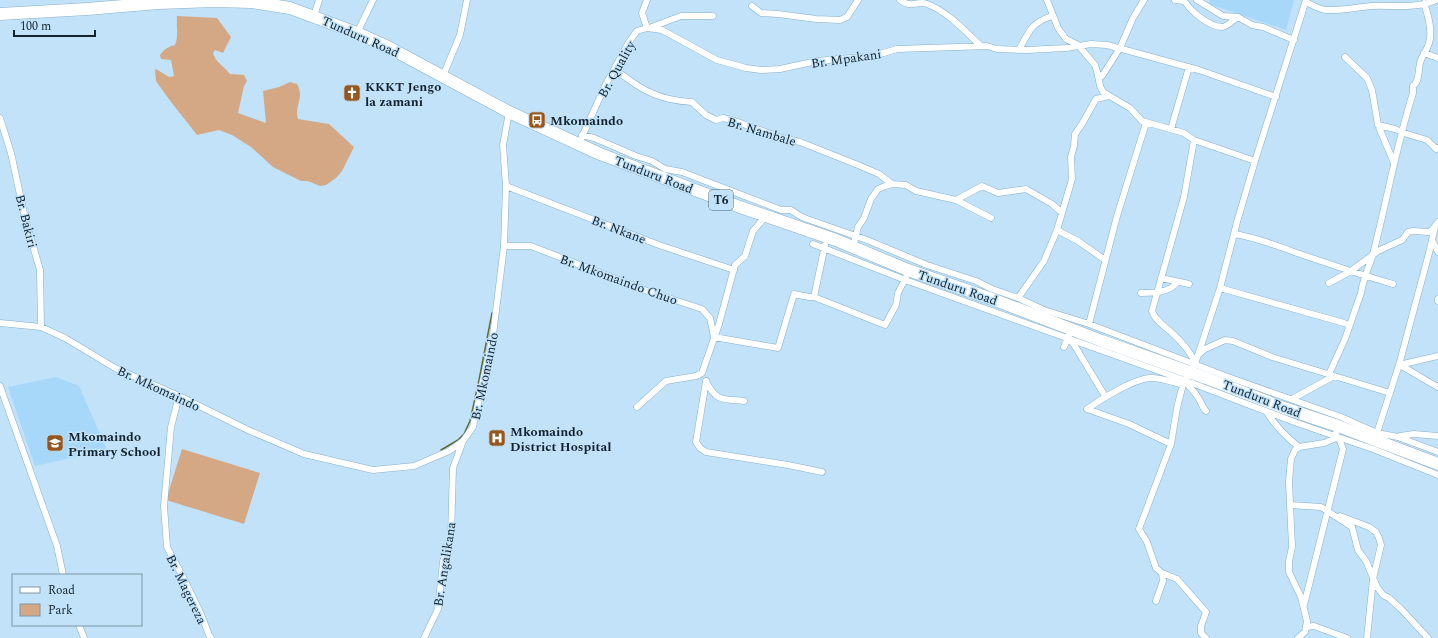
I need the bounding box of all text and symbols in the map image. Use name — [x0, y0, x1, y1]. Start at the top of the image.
street label: Tunduru Road — [319, 11, 403, 63]
scale bar — [14, 12, 95, 38]
text: 100 m — [20, 17, 51, 36]
street label: Br. Quality — [593, 37, 641, 102]
street label: Br. Mpakani — [810, 44, 883, 74]
place label: KKKT Jengo la zamani — [365, 77, 441, 112]
church icon: KKKT Jengo la zamani — [342, 83, 362, 103]
bus stop icon: Mkomaindo — [527, 110, 547, 130]
place label: Mkomaindo — [550, 111, 623, 131]
street label: Br. Nambale — [725, 112, 799, 152]
street label: Tunduru Road — [611, 151, 696, 199]
road number: T6 — [709, 190, 733, 210]
street label: Br. Bakiri — [10, 192, 42, 250]
street label: Br. Nkane — [588, 210, 649, 250]
street label: Br. Mkomaindo Chuo — [557, 249, 680, 311]
street label: Tunduru Road — [915, 265, 1000, 311]
street label: Br. Mkomaindo — [466, 330, 504, 422]
street label: Br. Mkomaindo — [114, 361, 203, 417]
street label: Tunduru Road — [1219, 375, 1304, 423]
place label: Mkomaindo District Hospital — [510, 422, 611, 457]
place label: Mkomaindo Primary School — [68, 427, 161, 462]
hospital icon: Mkomaindo District Hospital — [487, 428, 507, 448]
school or university icon: Mkomaindo Primary School — [45, 433, 65, 453]
street label: Br. Angalikana — [428, 520, 462, 608]
street label: Br. Magereza — [161, 551, 212, 628]
legend — [12, 574, 142, 626]
text: Road — [48, 581, 75, 600]
text: Park — [48, 601, 73, 620]

